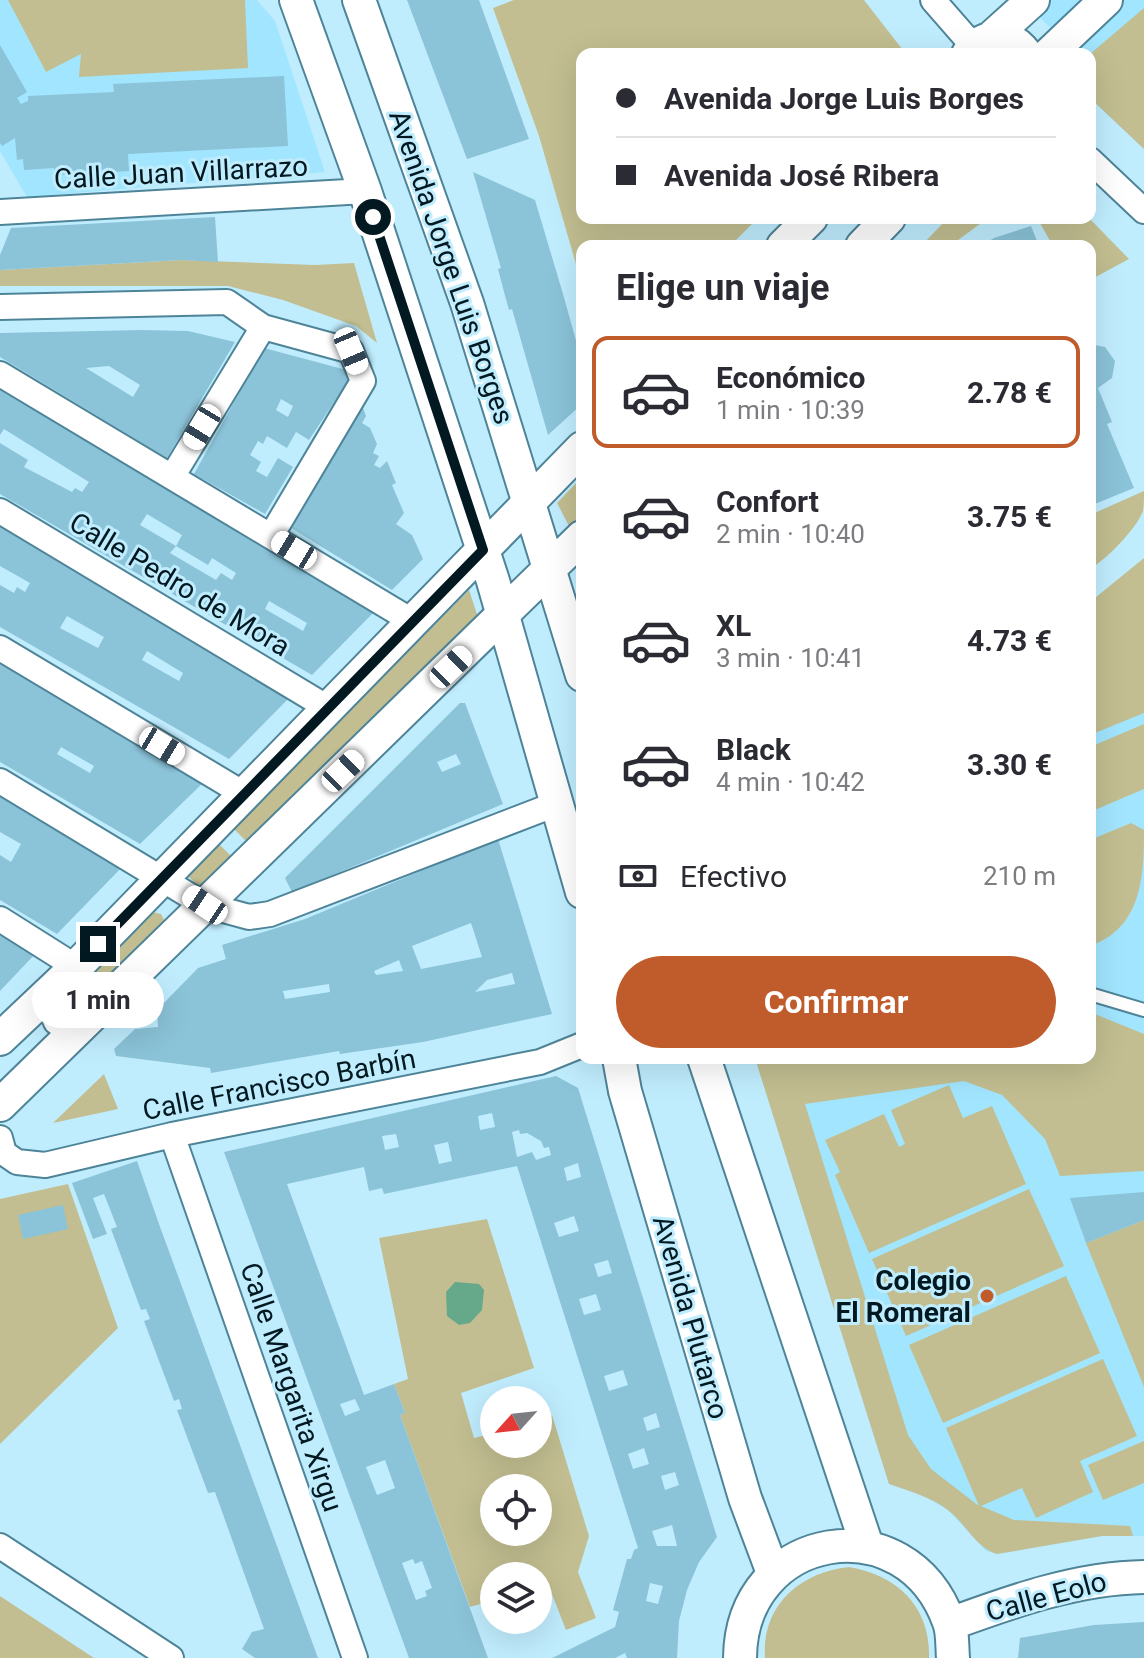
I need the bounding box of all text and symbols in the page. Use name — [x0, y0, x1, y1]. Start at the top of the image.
text: Avenida Jorge Luis Borges — [664, 81, 1024, 116]
street label: Avenida Jorge Luis Borges — [382, 106, 521, 429]
street label: Calle Juan Villarrazo — [53, 149, 309, 196]
text: Avenida José Ribera — [664, 158, 939, 193]
route start — [355, 199, 391, 235]
text: Elige un viaje — [616, 267, 829, 309]
car — [331, 324, 371, 378]
icon: car — [620, 356, 692, 428]
text: Económico — [716, 360, 865, 395]
text: 2.78 € — [967, 375, 1052, 410]
text: 1 min · 10:39 — [716, 395, 865, 425]
car — [179, 400, 225, 454]
icon: car — [620, 480, 692, 552]
text: Confort — [716, 484, 819, 519]
text: 3.75 € — [967, 499, 1052, 534]
street label: Calle Pedro de Mora — [64, 506, 296, 663]
text: 2 min · 10:40 — [716, 519, 865, 549]
car — [267, 527, 321, 573]
icon: car — [620, 604, 692, 676]
text: XL — [716, 608, 751, 643]
text: 4.73 € — [967, 623, 1052, 658]
car — [425, 642, 477, 692]
text: 3 min · 10:41 — [716, 643, 865, 673]
car — [135, 723, 189, 769]
icon: car — [620, 728, 692, 800]
text: Black — [716, 732, 791, 767]
car — [317, 746, 369, 796]
text: 3.30 € — [967, 747, 1052, 782]
text: 4 min · 10:42 — [716, 767, 865, 797]
icon: cash — [616, 854, 660, 898]
text: Efectivo — [680, 859, 787, 894]
text: 210 m — [983, 861, 1056, 891]
car — [178, 882, 232, 928]
route end — [80, 926, 116, 962]
button: Confirmar — [616, 956, 1056, 1048]
callout: 1 min — [32, 972, 164, 1028]
text: 1 min — [65, 985, 131, 1015]
street label: Calle Francisco Barbín — [140, 1042, 418, 1127]
street label: Avenida Plutarco — [646, 1212, 735, 1423]
street label: Calle Margarita Xirgu — [233, 1258, 350, 1516]
place label: Colegio El Romeral — [836, 1264, 971, 1329]
marker: Colegio El Romeral — [978, 1287, 996, 1305]
north arrow — [480, 1386, 552, 1458]
map controls — [480, 1386, 552, 1634]
button: locate — [480, 1474, 552, 1546]
button: layers — [480, 1562, 552, 1634]
street label: Calle Eolo — [982, 1565, 1110, 1628]

